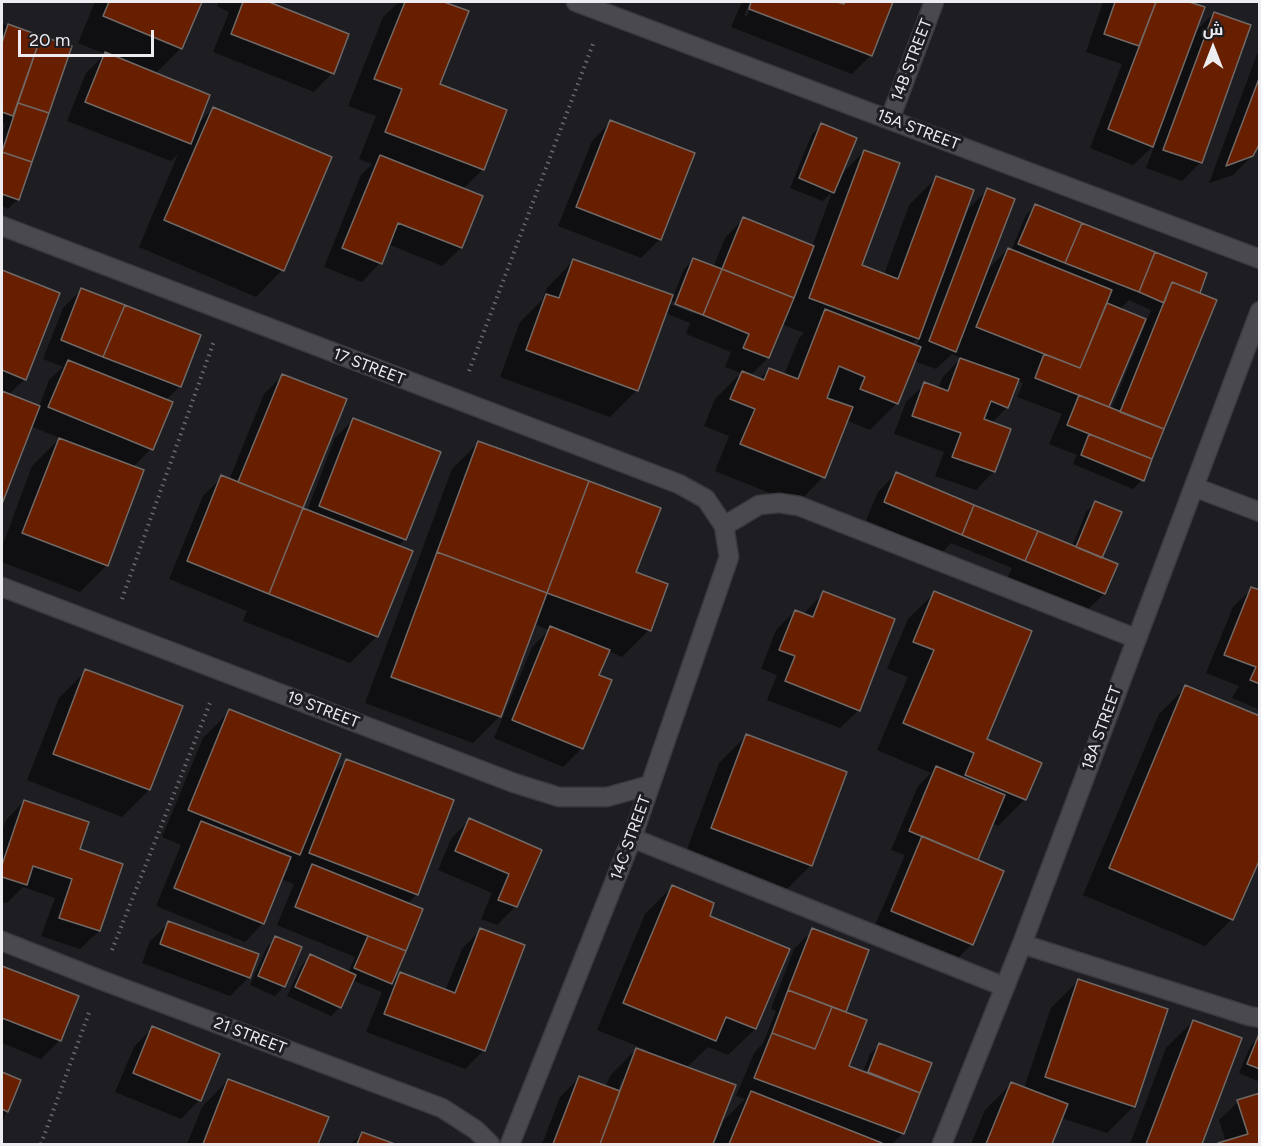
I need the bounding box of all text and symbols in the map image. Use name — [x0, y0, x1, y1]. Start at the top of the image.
street label: 14B STREET — [887, 16, 937, 104]
scale bar — [21, 18, 158, 56]
north arrow — [1183, 18, 1243, 78]
text: ش — [1203, 20, 1223, 39]
text: 20 m — [29, 29, 70, 51]
street label: 15A STREET — [874, 105, 962, 155]
street label: 17 STREET — [330, 344, 408, 390]
street label: 18A STREET — [1078, 684, 1126, 772]
street label: 19 STREET — [284, 687, 362, 733]
street label: 14C STREET — [607, 793, 655, 883]
street label: 21 STREET — [211, 1013, 289, 1059]

